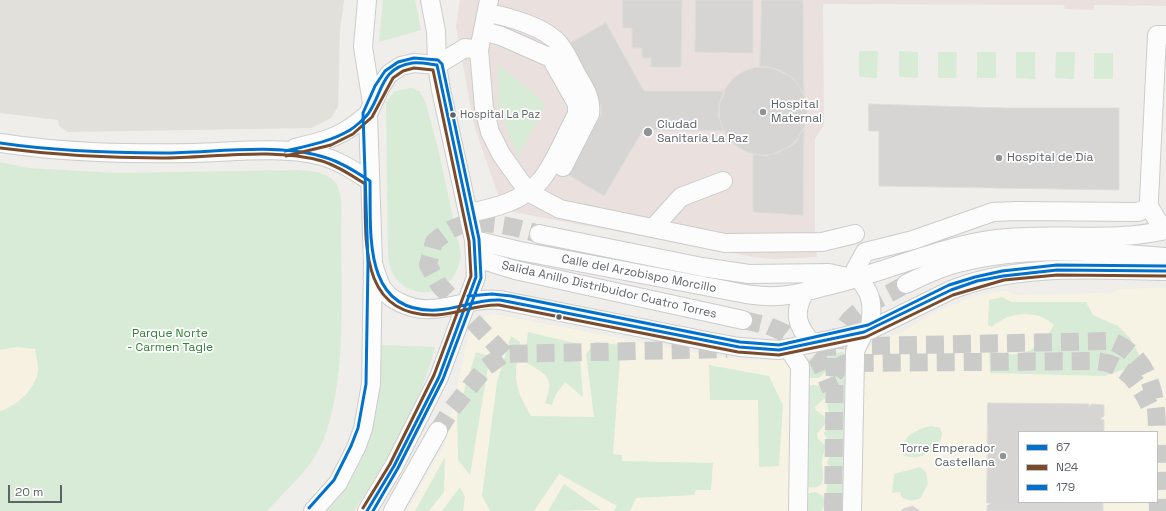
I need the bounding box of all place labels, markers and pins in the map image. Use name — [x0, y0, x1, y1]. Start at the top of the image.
place label: Hospital Maternal — [771, 98, 822, 126]
marker: Hospital Maternal — [758, 107, 768, 117]
place label: Hospital La Paz — [460, 108, 540, 122]
marker: Hospital La Paz — [448, 110, 458, 120]
place label: Ciudad Sanitaria La Paz — [657, 118, 748, 146]
marker: Ciudad Sanitaria La Paz — [642, 126, 654, 138]
place label: Hospital de Día — [1007, 151, 1093, 165]
marker: Hospital de Día — [994, 153, 1004, 163]
unlabelled marker — [554, 312, 564, 322]
place label: Torre Emperador Castellana — [900, 442, 995, 470]
marker: Torre Emperador Castellana — [998, 451, 1008, 461]

